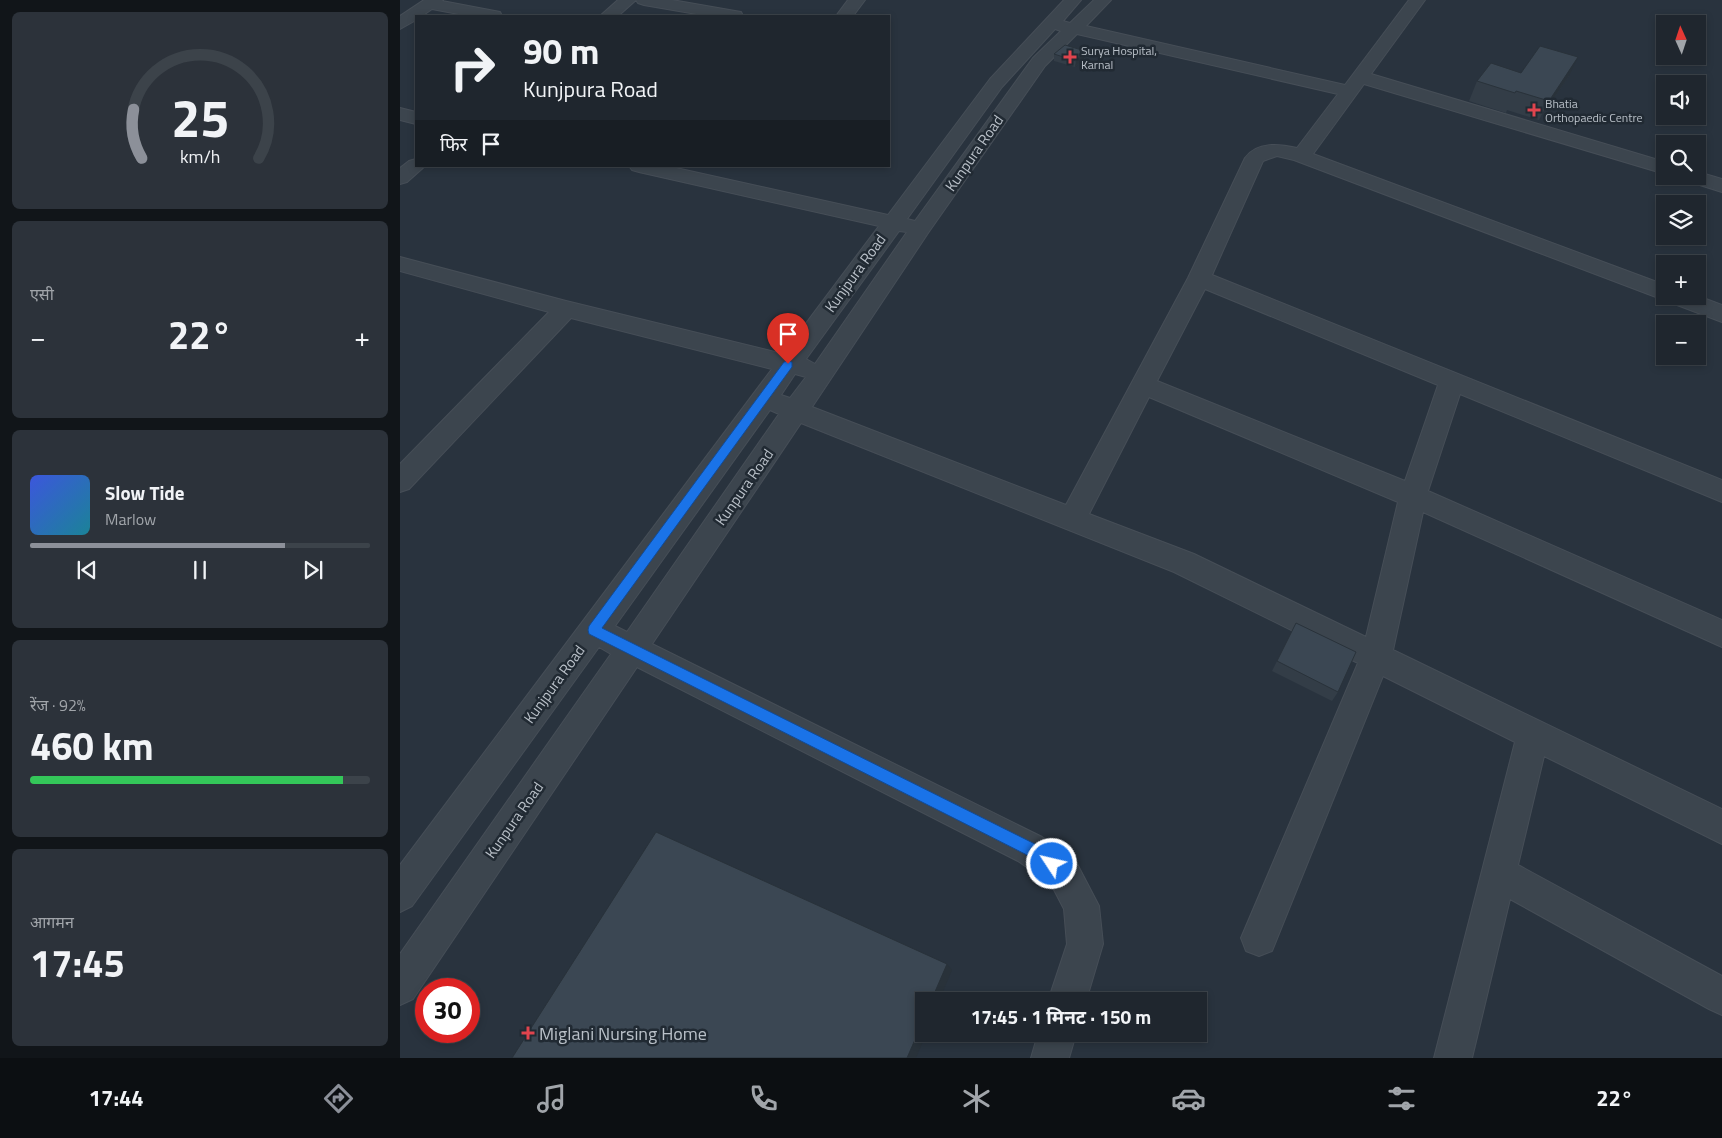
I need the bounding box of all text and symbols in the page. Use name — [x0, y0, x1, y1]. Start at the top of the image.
north arrow — [1656, 15, 1706, 65]
map controls — [1656, 15, 1706, 365]
text: 90 m — [523, 24, 599, 78]
icon: right — [440, 35, 505, 100]
place label: Surya Hospital, Karnal — [1081, 41, 1157, 74]
marker: Surya Hospital, Karnal — [1063, 50, 1077, 64]
text: Kunjpura Road — [523, 72, 658, 106]
button: sound — [1656, 75, 1706, 125]
text: 25 — [171, 78, 229, 157]
place label: Bhatia Orthopaedic Centre — [1545, 94, 1643, 127]
marker: Bhatia Orthopaedic Centre — [1527, 103, 1541, 117]
street label: Kunpura Road — [939, 110, 1009, 196]
text: फिर — [440, 129, 467, 158]
icon: arrive — [477, 130, 505, 158]
button: search — [1656, 135, 1706, 185]
text: km/h — [180, 143, 220, 170]
button: layers — [1656, 195, 1706, 245]
street label: Kunjpura Road — [819, 229, 891, 317]
button: + — [1656, 255, 1706, 305]
text: एसी — [30, 282, 54, 306]
text: 22° — [168, 306, 232, 364]
pin — [767, 313, 809, 364]
text: − — [30, 315, 46, 358]
text: + — [354, 315, 370, 358]
button: − — [1656, 315, 1706, 365]
icon: arrive — [774, 320, 802, 348]
street label: Kunpura Road — [709, 444, 779, 530]
text: Slow Tide — [105, 478, 184, 507]
text: Marlow — [105, 507, 156, 531]
icon: previous — [73, 556, 101, 584]
icon: pause — [186, 556, 214, 584]
icon: next — [299, 556, 327, 584]
street label: Kunjpura Road — [518, 640, 590, 728]
text: रेंज · 92% — [30, 693, 86, 717]
text: 460 km — [30, 717, 154, 775]
street label: Kunpura Road — [479, 777, 549, 863]
position arrow — [1025, 837, 1077, 889]
text: आगमन — [30, 910, 74, 934]
text: 17:45 — [30, 934, 125, 992]
speed limit sign: 30 — [415, 978, 480, 1043]
text: 17:45 · 1 मिनट · 150 m — [971, 1002, 1151, 1031]
place label: Miglani Nursing Home — [539, 1020, 707, 1047]
marker: Miglani Nursing Home — [521, 1026, 535, 1040]
text: 17:44 — [89, 1081, 144, 1115]
icon: directions — [321, 1081, 356, 1116]
icon: music — [534, 1081, 569, 1116]
icon: phone — [746, 1081, 781, 1116]
icon: climate — [959, 1081, 994, 1116]
icon: car — [1171, 1081, 1206, 1116]
icon: filters — [1384, 1081, 1419, 1116]
text: 22° — [1596, 1081, 1633, 1115]

